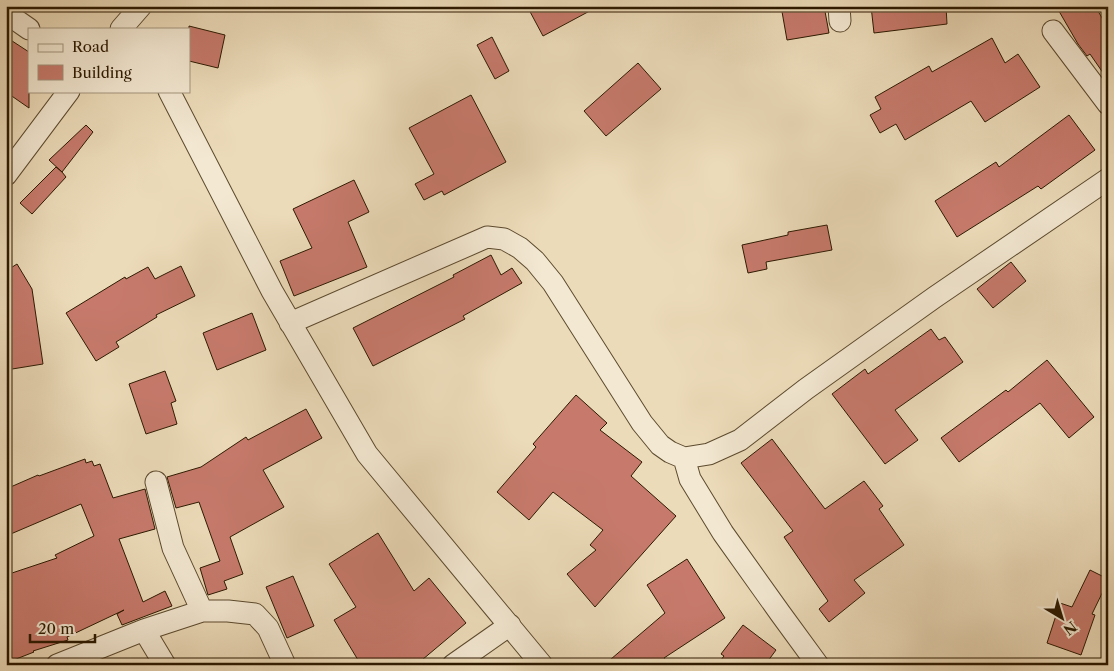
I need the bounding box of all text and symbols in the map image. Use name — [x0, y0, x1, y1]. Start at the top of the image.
legend — [28, 28, 190, 92]
text: Road — [72, 37, 109, 56]
text: Building — [72, 63, 132, 82]
north arrow — [1036, 594, 1086, 644]
scale bar — [30, 611, 95, 643]
text: N — [1060, 617, 1080, 639]
text: 20 m — [38, 619, 74, 638]

